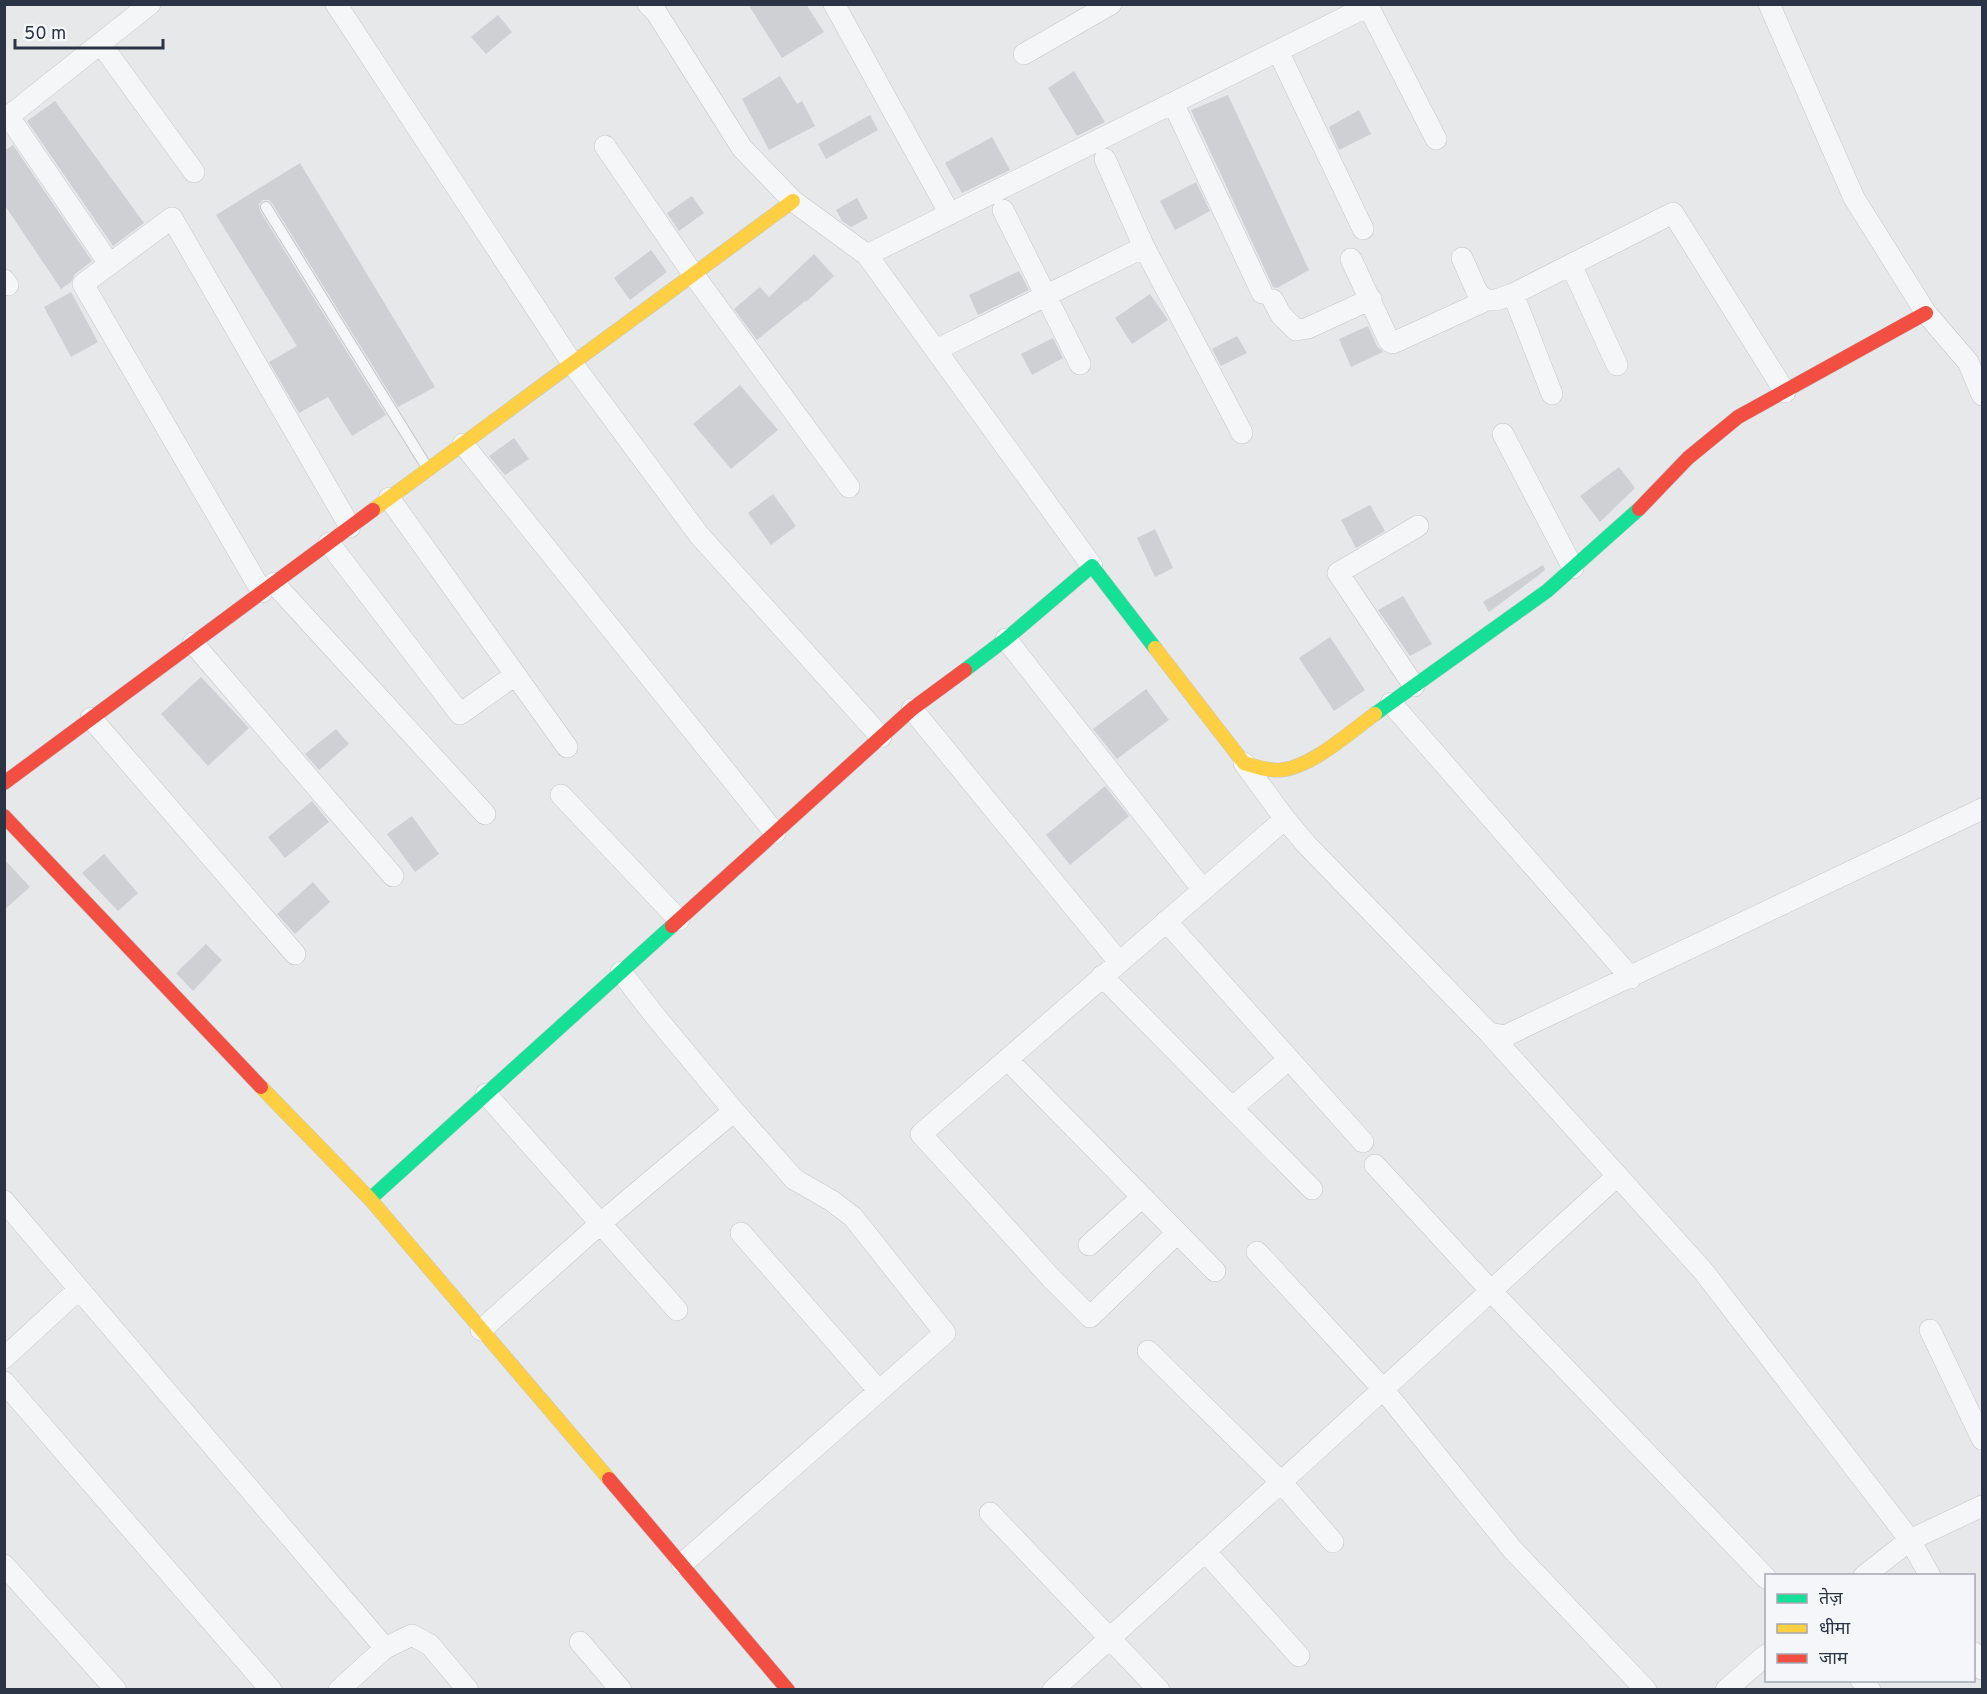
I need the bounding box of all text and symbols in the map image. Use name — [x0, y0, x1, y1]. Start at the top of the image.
scale bar — [15, 12, 164, 50]
text: 50 m — [24, 23, 66, 46]
legend — [1765, 1574, 1975, 1682]
text: तेज़ — [1819, 1587, 1843, 1611]
text: धीमा — [1819, 1618, 1850, 1641]
text: जाम — [1819, 1648, 1849, 1671]

